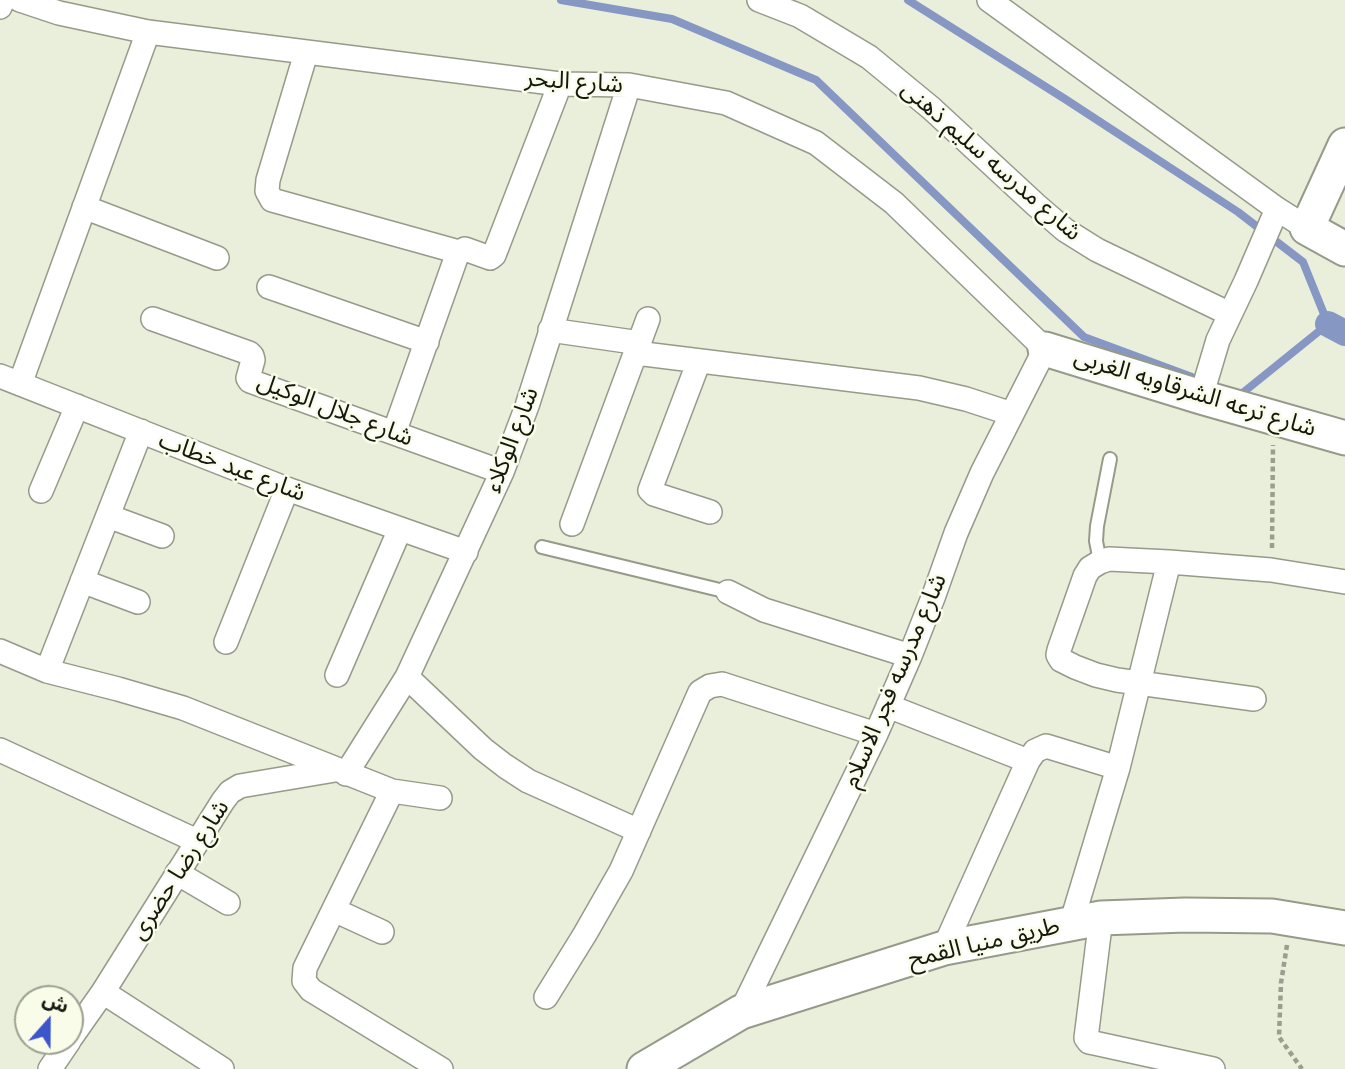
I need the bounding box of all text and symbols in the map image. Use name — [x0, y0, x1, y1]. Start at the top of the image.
street label: شارع البحر — [524, 64, 624, 100]
street label: شارع مدرسه سليم ذهنى — [895, 75, 1087, 247]
street label: شارع ترعه الشرقاويه الغربى — [1070, 342, 1320, 444]
street label: شارع جلال الوكيل — [253, 367, 417, 453]
street label: شارع الوكلاء — [479, 383, 545, 497]
street label: شارع عبد خطاب — [155, 426, 309, 508]
street label: شارع مدرسه فجر الاسلام — [837, 570, 953, 792]
street label: شارع رضا حضرى — [124, 795, 236, 945]
street label: طريق منيا القمح — [906, 912, 1062, 974]
north arrow — [14, 985, 84, 1055]
text: ش — [39, 986, 72, 1018]

